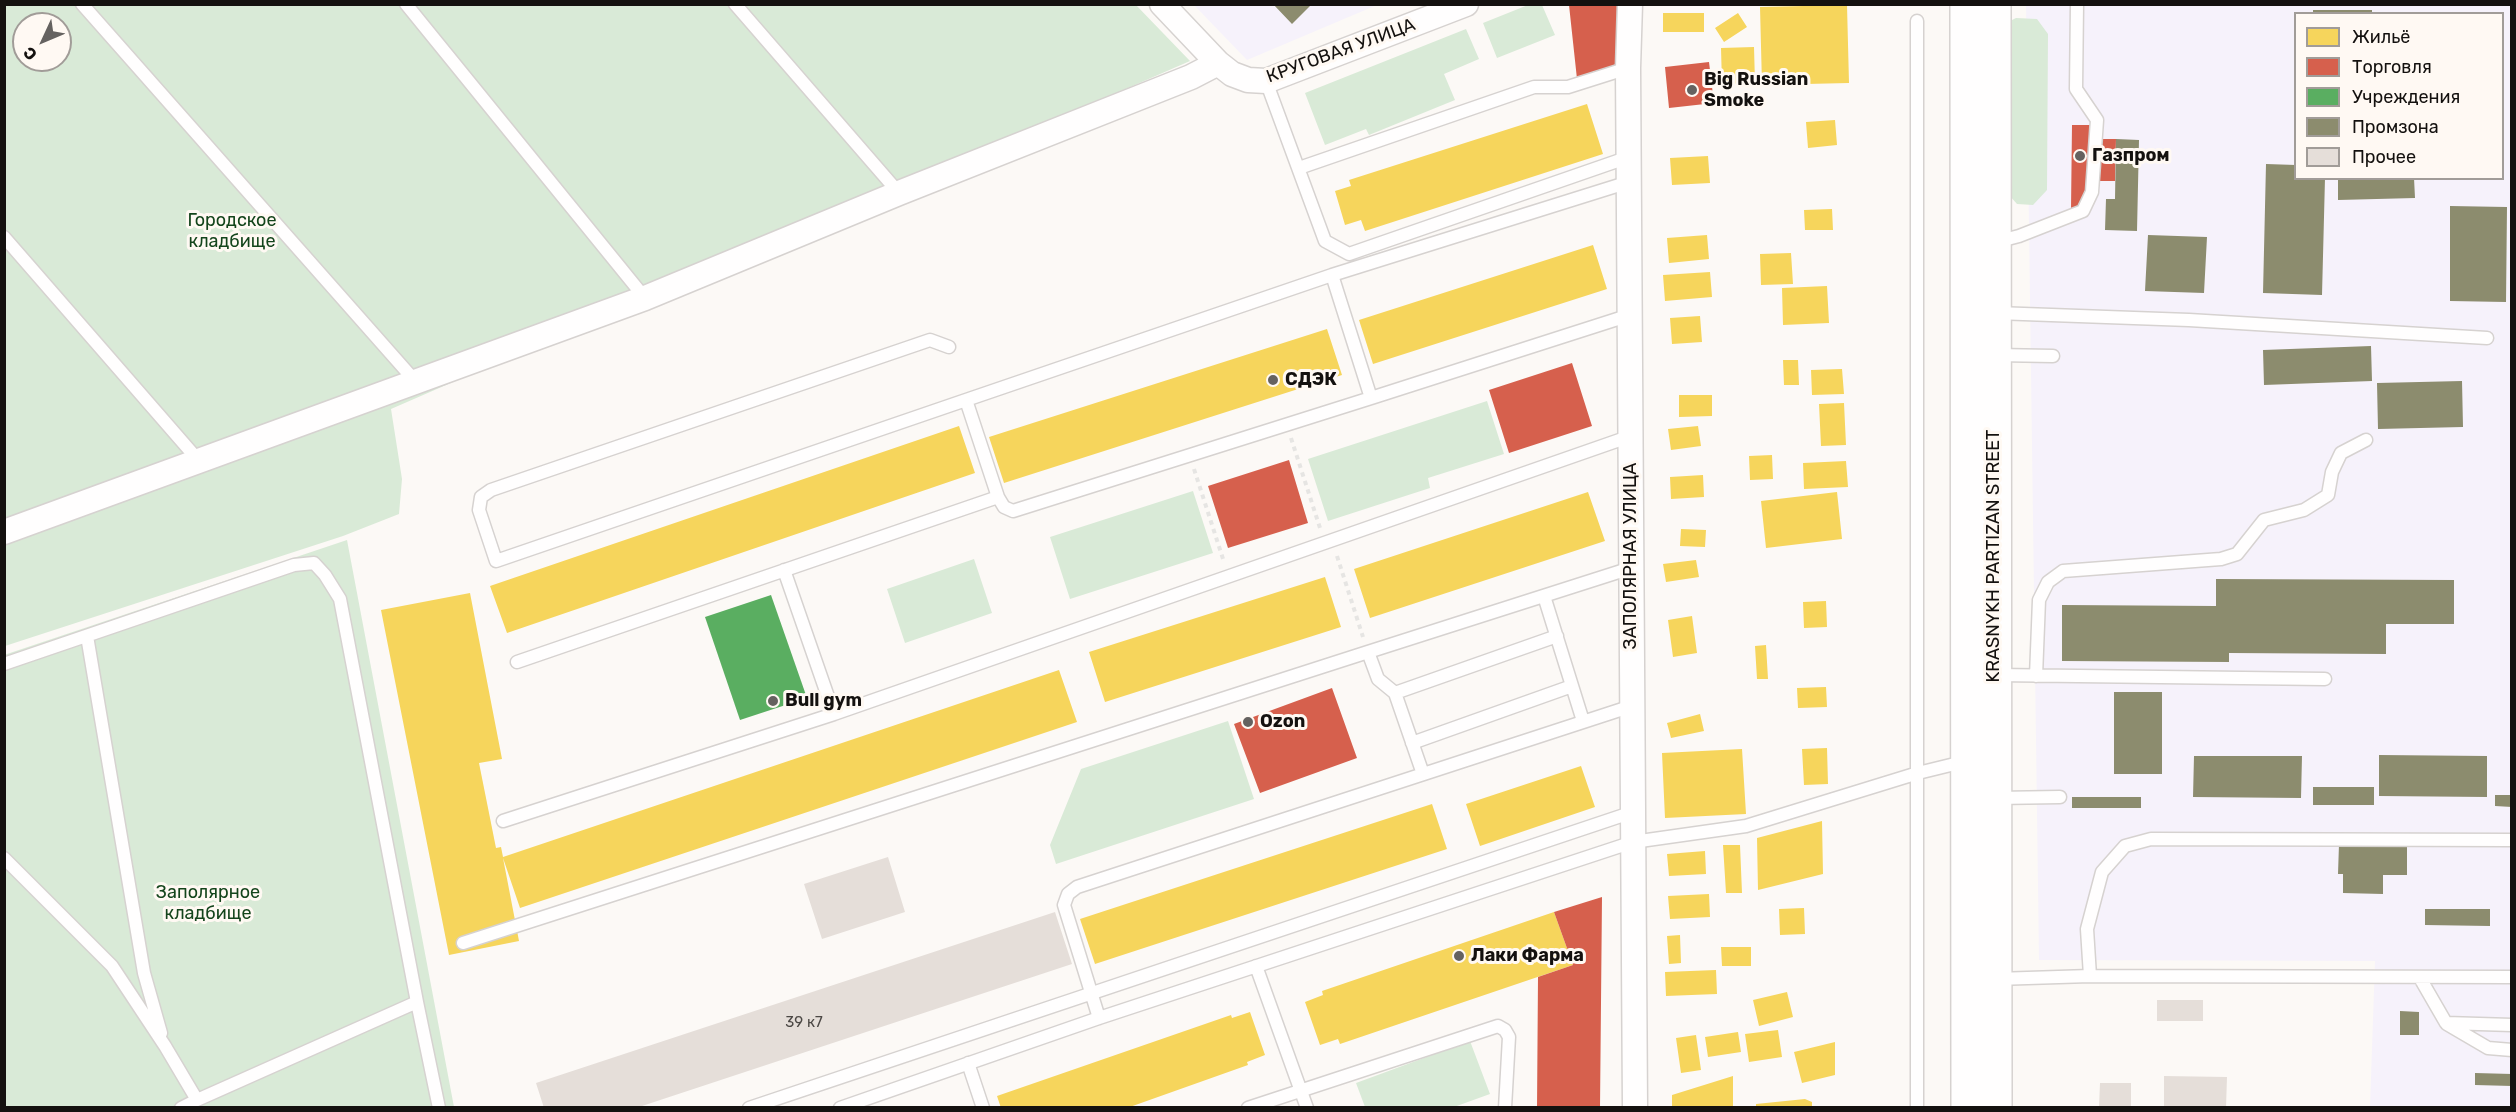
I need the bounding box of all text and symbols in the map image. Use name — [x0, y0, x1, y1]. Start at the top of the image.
north arrow — [12, 12, 72, 72]
legend — [2294, 12, 2504, 180]
street label: КРУГОВАЯ УЛИЦА — [1264, 14, 1418, 88]
text: Жильё — [2352, 26, 2410, 48]
text: С — [19, 43, 41, 64]
text: Торговля — [2352, 56, 2432, 78]
place label: Big Russian Smoke — [1704, 69, 1808, 112]
marker: Big Russian Smoke — [1685, 83, 1699, 97]
text: Учреждения — [2352, 86, 2460, 108]
text: Промзона — [2352, 116, 2439, 138]
place label: Газпром — [2092, 145, 2170, 167]
text: Прочее — [2352, 146, 2416, 168]
marker: Газпром — [2073, 149, 2087, 163]
park label: Городское кладбище — [188, 210, 276, 252]
place label: СДЭК — [1285, 369, 1337, 391]
marker: СДЭК — [1266, 373, 1280, 387]
street label: KRASNYKH PARTIZAN STREET — [1983, 429, 2005, 683]
street label: ЗАПОЛЯРНАЯ УЛИЦА — [1620, 463, 1642, 649]
place label: Bull gym — [785, 690, 862, 712]
marker: Bull gym — [766, 694, 780, 708]
place label: Ozon — [1260, 711, 1305, 733]
marker: Ozon — [1241, 715, 1255, 729]
park label: Заполярное кладбище — [156, 882, 260, 924]
place label: Лаки Фарма — [1471, 945, 1584, 967]
marker: Лаки Фарма — [1452, 949, 1466, 963]
house number: 39 к7 — [785, 1014, 823, 1032]

